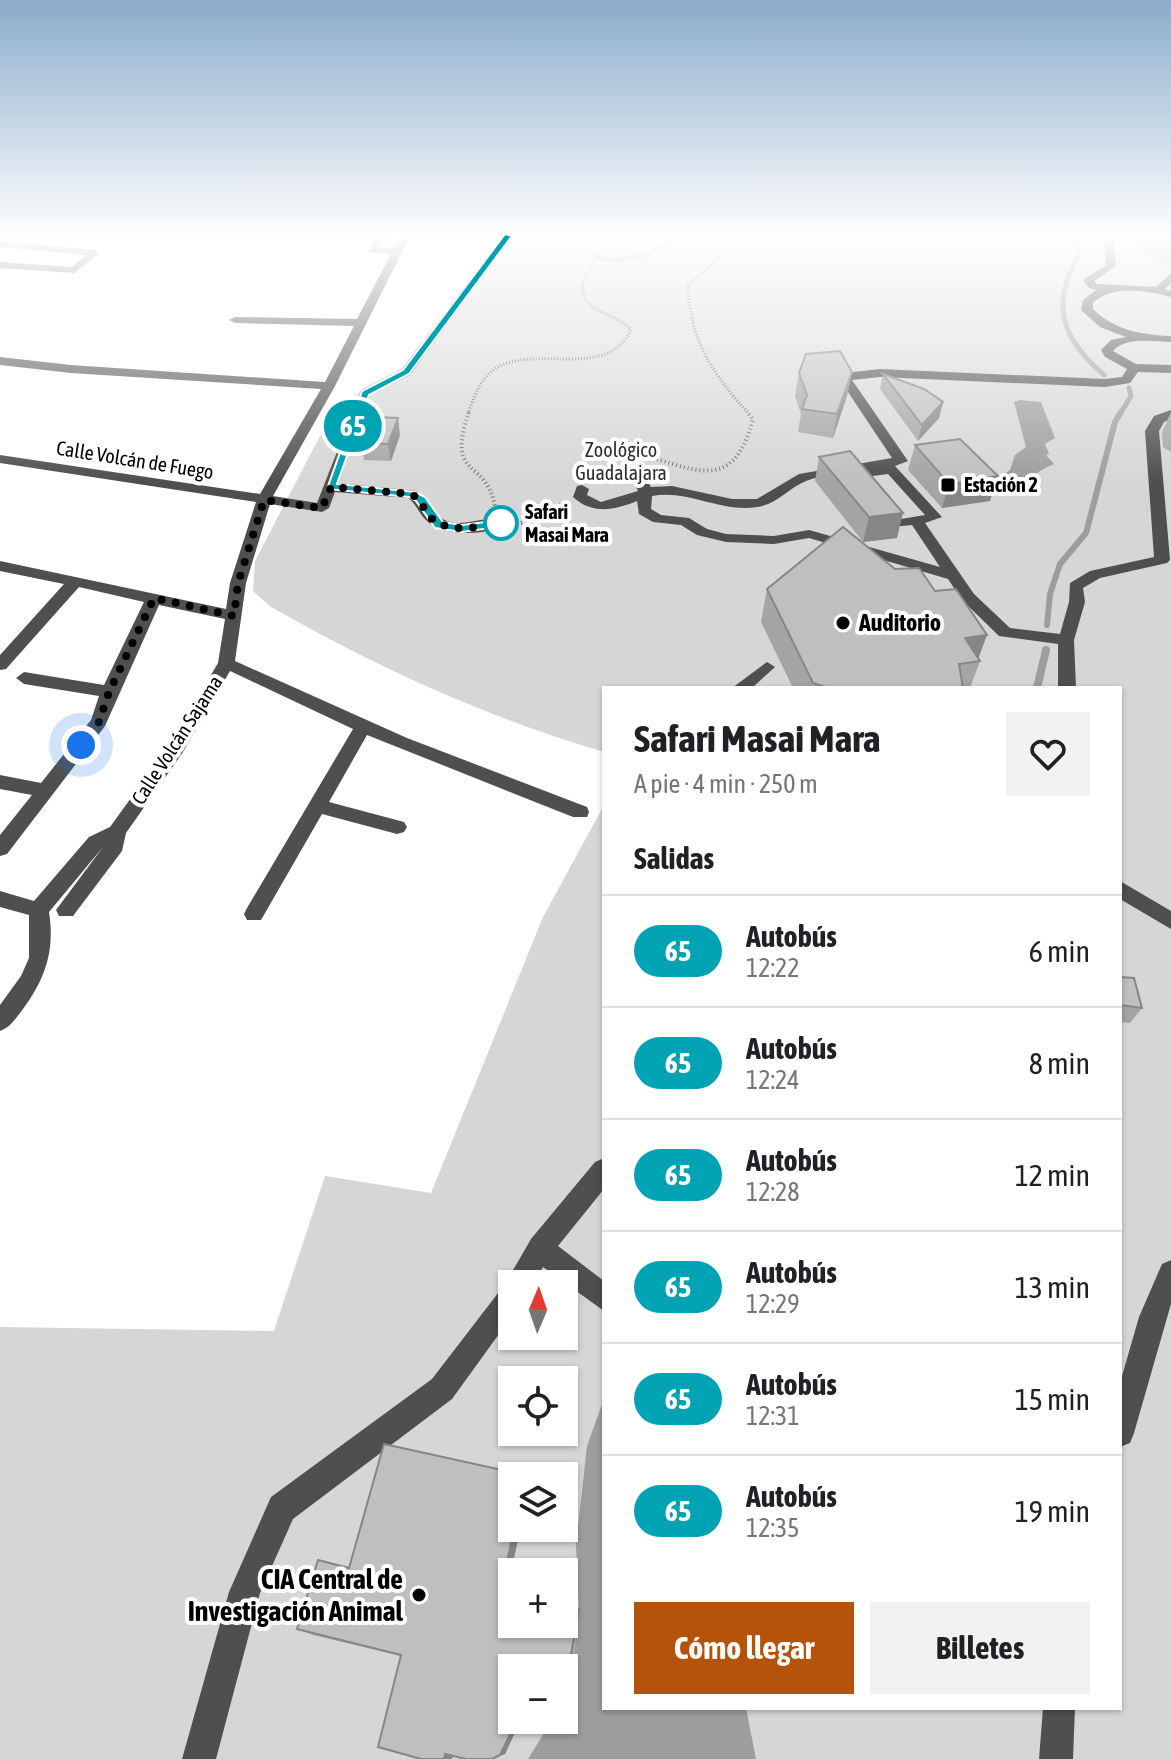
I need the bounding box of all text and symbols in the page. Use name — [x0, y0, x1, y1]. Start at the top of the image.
line badge: 65 — [317, 400, 389, 452]
text: 65 — [340, 410, 366, 442]
street label: Calle Volcán de Fuego — [55, 436, 215, 483]
park label: Zoológico Guadalajara — [575, 438, 667, 484]
place label: Estación 2 — [964, 473, 1038, 496]
marker: Estación 2 — [939, 476, 957, 494]
place label: Safari Masai Mara — [525, 500, 609, 546]
marker: Safari Masai Mara — [484, 506, 518, 540]
place label: Auditorio — [858, 609, 941, 636]
marker: Auditorio — [834, 614, 852, 632]
street label: Calle Volcán Sajama — [126, 671, 227, 808]
button: heart — [1006, 712, 1090, 796]
text: Safari Masai Mara — [634, 717, 880, 760]
your location — [61, 725, 101, 765]
text: A pie · 4 min · 250 m — [634, 769, 818, 799]
text: Salidas — [634, 841, 714, 875]
text: Autobús — [746, 919, 837, 953]
text: 6 min — [1029, 934, 1090, 968]
text: 65 — [665, 935, 691, 967]
text: 12:22 — [746, 953, 800, 983]
text: Autobús — [746, 1031, 837, 1065]
text: 8 min — [1029, 1046, 1090, 1080]
text: 65 — [665, 1047, 691, 1079]
text: 12:24 — [746, 1065, 800, 1095]
text: Autobús — [746, 1143, 837, 1177]
text: 12 min — [1015, 1158, 1090, 1192]
text: 65 — [665, 1159, 691, 1191]
text: 12:28 — [746, 1177, 800, 1207]
text: Autobús — [746, 1255, 837, 1289]
north arrow — [498, 1270, 578, 1350]
map controls — [498, 1270, 578, 1734]
text: 13 min — [1015, 1270, 1090, 1304]
text: 65 — [665, 1271, 691, 1303]
text: 12:29 — [746, 1289, 800, 1319]
button: locate — [498, 1366, 578, 1446]
text: Autobús — [746, 1367, 837, 1401]
text: 15 min — [1015, 1382, 1090, 1416]
text: 65 — [665, 1383, 691, 1415]
text: 12:31 — [746, 1401, 800, 1431]
button: layers — [498, 1462, 578, 1542]
text: Autobús — [746, 1479, 837, 1513]
text: 19 min — [1015, 1494, 1090, 1528]
text: 65 — [665, 1495, 691, 1527]
text: 12:35 — [746, 1513, 800, 1543]
button: + — [498, 1558, 578, 1638]
place label: CIA Central de Investigación Animal — [188, 1563, 404, 1627]
marker: CIA Central de Investigación Animal — [410, 1586, 428, 1604]
button: Cómo llegar — [634, 1602, 854, 1694]
button: Billetes — [870, 1602, 1090, 1694]
button: − — [498, 1654, 578, 1734]

